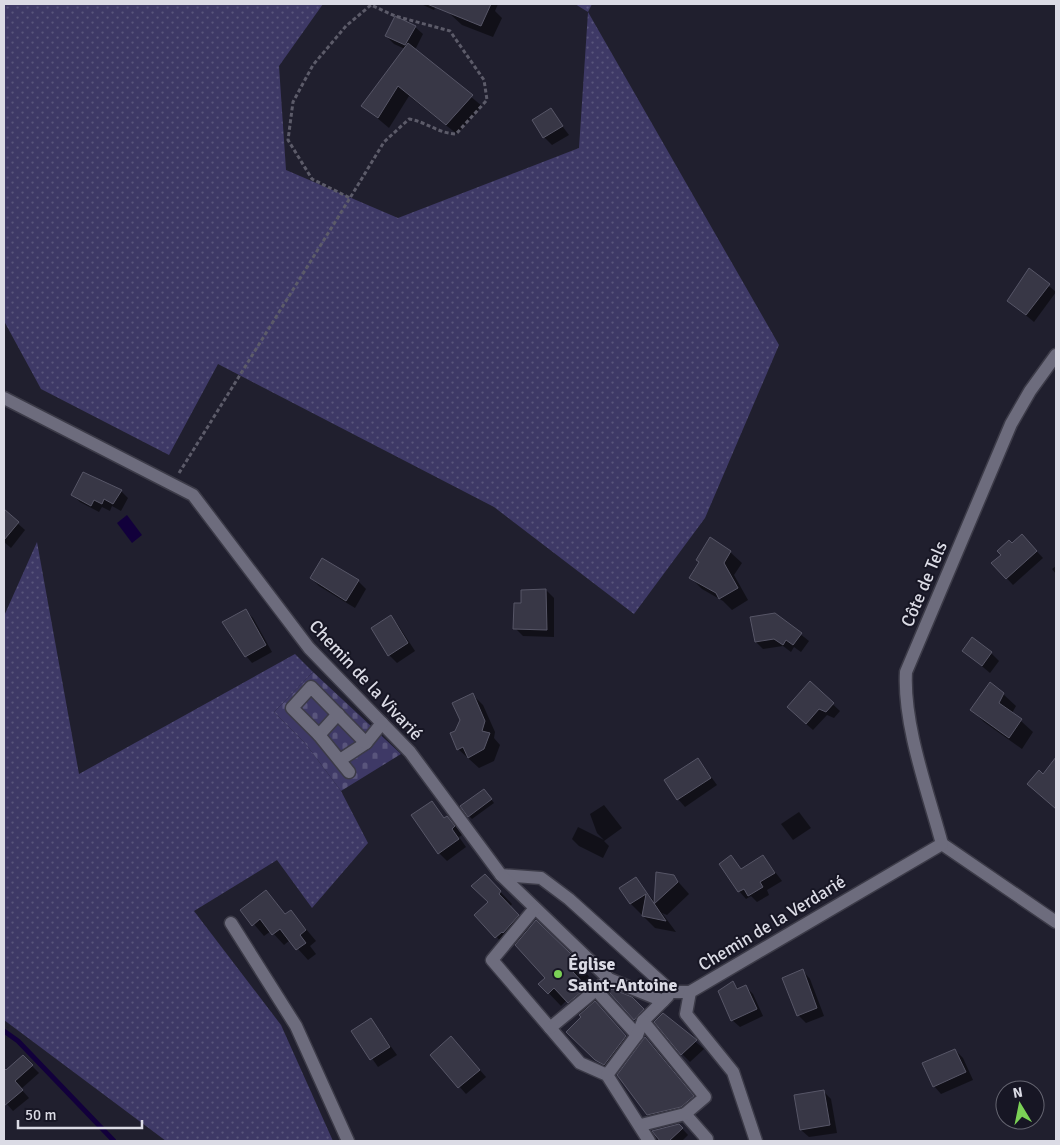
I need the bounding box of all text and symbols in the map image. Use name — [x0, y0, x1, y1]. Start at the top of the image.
street label: Côte de Tels — [896, 538, 952, 630]
street label: Chemin de la Vivarié — [305, 615, 427, 745]
street label: Chemin de la Verdarié — [694, 870, 850, 976]
place label: Église Saint-Antoine — [568, 953, 678, 996]
marker: Église Saint-Antoine — [552, 968, 564, 980]
north arrow — [995, 1080, 1045, 1130]
text: N — [1012, 1083, 1024, 1102]
scale bar — [18, 1098, 141, 1130]
text: 50 m — [25, 1106, 56, 1124]

